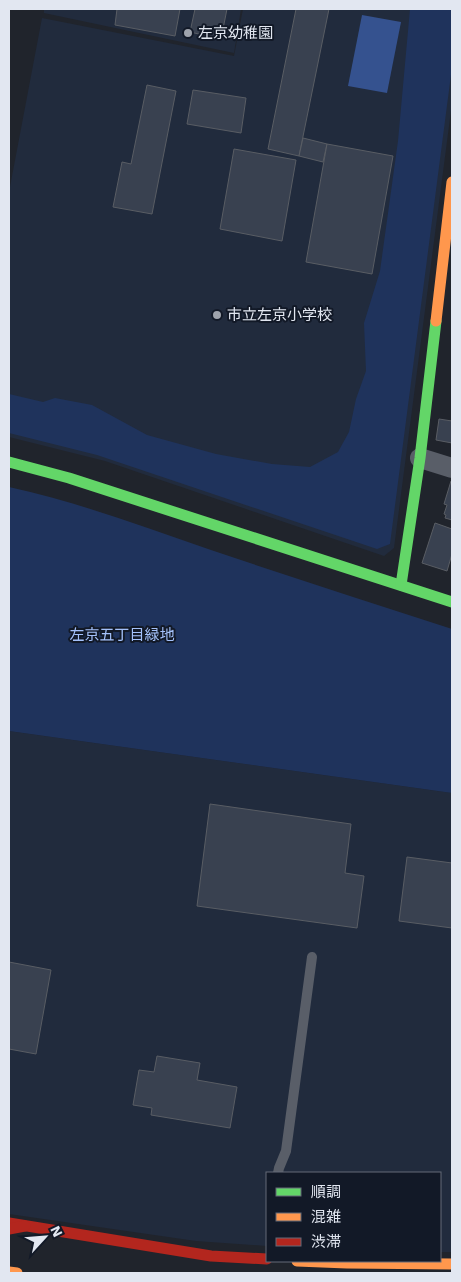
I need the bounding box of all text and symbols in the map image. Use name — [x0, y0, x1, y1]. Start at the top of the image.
place label: 左京幼稚園 — [198, 24, 273, 42]
marker: 左京幼稚園 — [182, 27, 194, 39]
place label: 市立左京小学校 — [227, 306, 332, 324]
marker: 市立左京小学校 — [211, 309, 223, 321]
park label: 左京五丁目緑地 — [69, 626, 175, 644]
legend — [266, 1172, 441, 1262]
text: 順調 — [311, 1183, 341, 1201]
text: 混雑 — [311, 1208, 341, 1226]
north arrow — [20, 1212, 70, 1262]
text: N — [47, 1223, 66, 1239]
text: 渋滞 — [311, 1233, 341, 1251]

